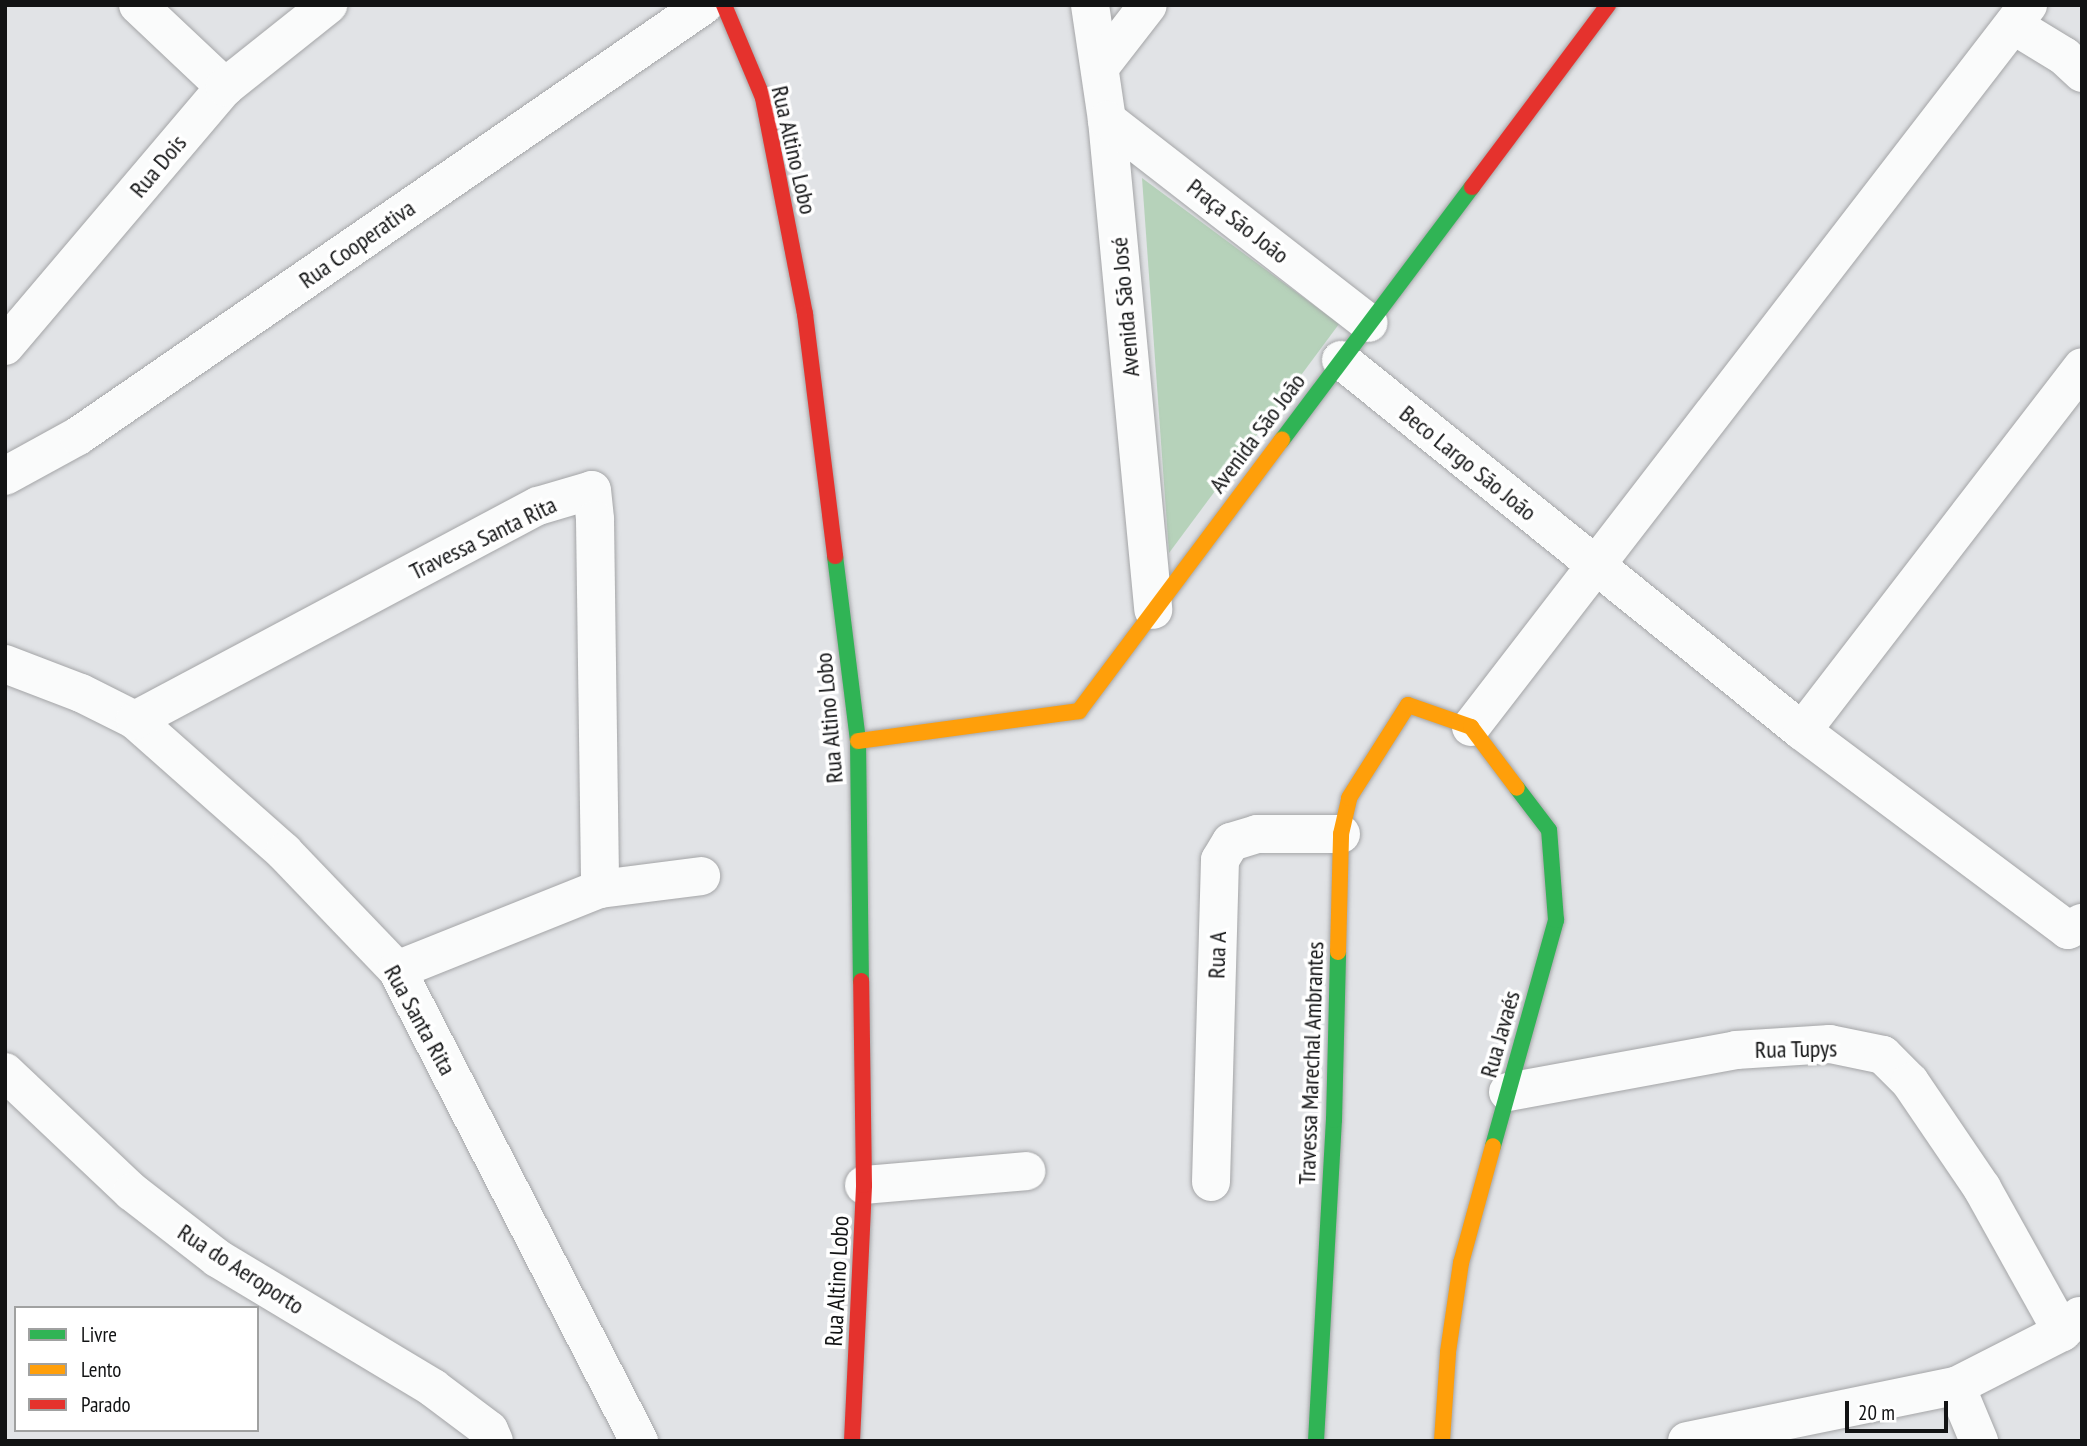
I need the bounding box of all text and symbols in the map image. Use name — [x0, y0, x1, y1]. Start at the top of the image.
street label: Rua Altino Lobo — [765, 83, 823, 217]
street label: Rua Dois — [124, 129, 192, 203]
street label: Praça São João — [1181, 172, 1295, 270]
street label: Rua Cooperativa — [293, 194, 421, 294]
street label: Avenida São José — [1105, 236, 1145, 378]
street label: Avenida São João — [1203, 368, 1311, 498]
street label: Beco Largo São João — [1394, 399, 1542, 527]
street label: Travessa Santa Rita — [405, 490, 561, 586]
street label: Rua Altino Lobo — [809, 651, 849, 785]
street label: Rua A — [1202, 931, 1232, 979]
street label: Travessa Marechal Ambrantes — [1292, 941, 1330, 1185]
street label: Rua Santa Rita — [378, 960, 462, 1080]
street label: Rua Javaés — [1474, 987, 1526, 1081]
street label: Rua Tupys — [1754, 1034, 1838, 1064]
street label: Rua Altino Lobo — [819, 1215, 855, 1347]
street label: Rua do Aeroporto — [172, 1217, 310, 1321]
legend — [14, 1306, 259, 1432]
text: Livre — [81, 1321, 117, 1348]
text: Lento — [81, 1356, 121, 1383]
scale bar — [1849, 1386, 1952, 1430]
text: Parado — [81, 1391, 131, 1418]
text: 20 m — [1858, 1399, 1895, 1426]

